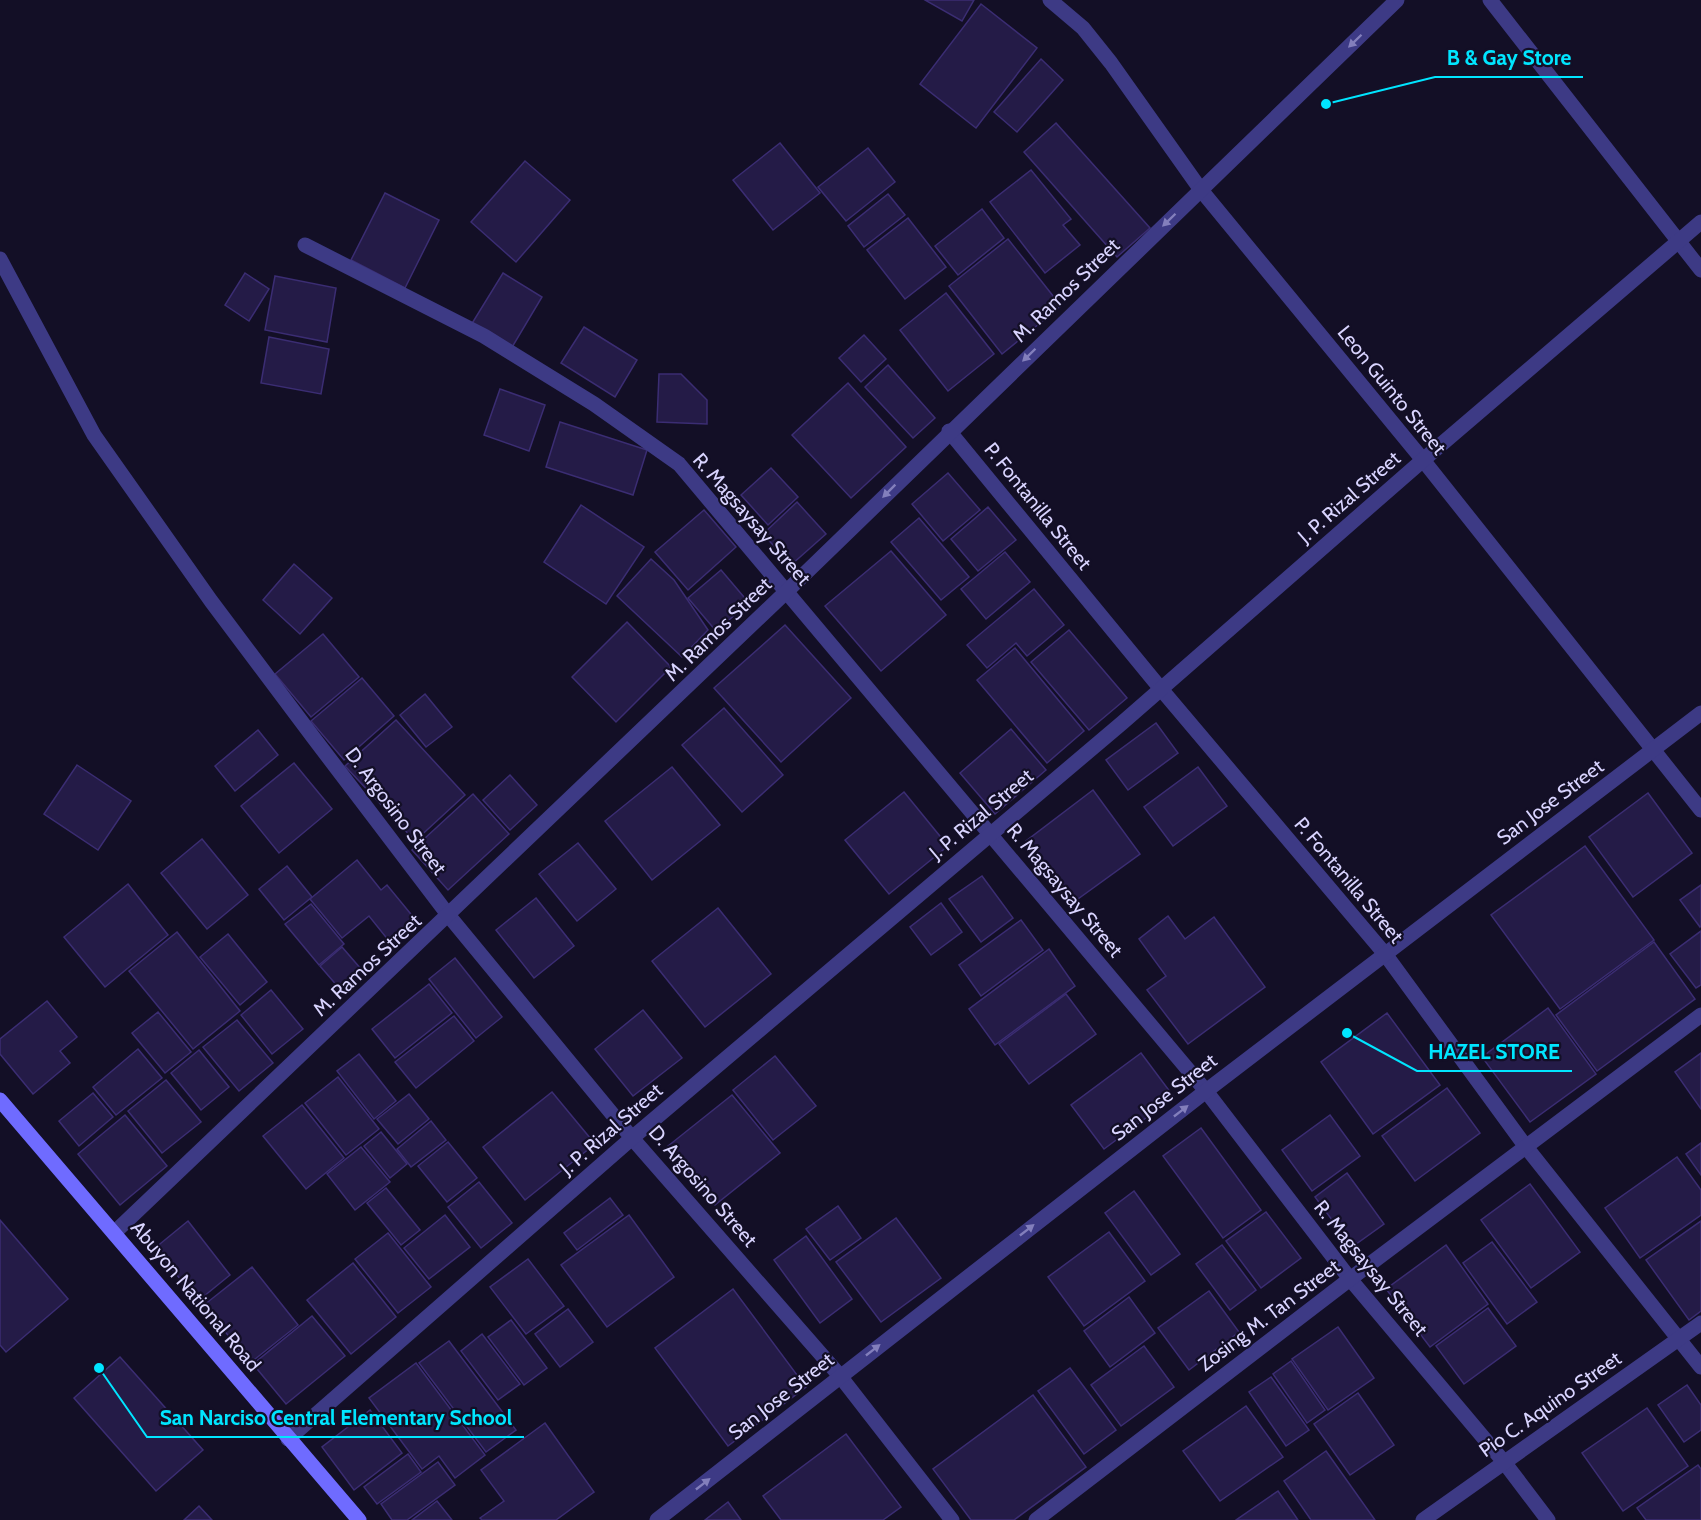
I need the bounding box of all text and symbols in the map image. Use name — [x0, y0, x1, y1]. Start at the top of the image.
one-way arrow — [1348, 33, 1362, 47]
callout: B & Gay Store — [1435, 38, 1583, 77]
text: B & Gay Store — [1447, 45, 1571, 70]
one-way arrow — [1162, 213, 1177, 227]
street label: M. Ramos Street — [1008, 233, 1125, 347]
street label: Leon Guinto Street — [1333, 321, 1452, 460]
one-way arrow — [1021, 348, 1036, 362]
street label: P. Fontanilla Street — [979, 438, 1097, 575]
street label: J. P. Rizal Street — [1292, 446, 1405, 549]
street label: R. Magsaysay Street — [688, 448, 816, 590]
one-way arrow — [882, 483, 896, 497]
street label: M. Ramos Street — [660, 572, 777, 686]
street label: D. Argosino Street — [340, 743, 452, 880]
street label: San Jose Street — [1492, 754, 1608, 850]
street label: J. P. Rizal Street — [923, 763, 1038, 865]
street label: P. Fontanilla Street — [1289, 812, 1409, 948]
street label: R. Magsaysay Street — [1002, 818, 1128, 962]
street label: M. Ramos Street — [308, 909, 426, 1021]
callout: HAZEL STORE — [1417, 1032, 1572, 1071]
text: HAZEL STORE — [1428, 1039, 1560, 1064]
street label: San Jose Street — [1106, 1048, 1222, 1146]
street label: J. P. Rizal Street — [554, 1078, 667, 1181]
one-way arrow — [1173, 1105, 1188, 1117]
street label: D. Argosino Street — [644, 1120, 762, 1252]
street label: R. Magsaysay Street — [1309, 1195, 1433, 1341]
street label: Abuyon National Road — [126, 1216, 266, 1376]
one-way arrow — [1019, 1224, 1035, 1237]
street label: Zosing M. Tan Street — [1194, 1254, 1345, 1376]
one-way arrow — [865, 1344, 881, 1357]
street label: Pio C. Aquino Street — [1474, 1346, 1626, 1462]
street label: San Jose Street — [723, 1347, 839, 1445]
callout: San Narciso Central Elementary School — [147, 1398, 524, 1437]
text: San Narciso Central Elementary School — [160, 1405, 513, 1430]
one-way arrow — [695, 1477, 711, 1490]

